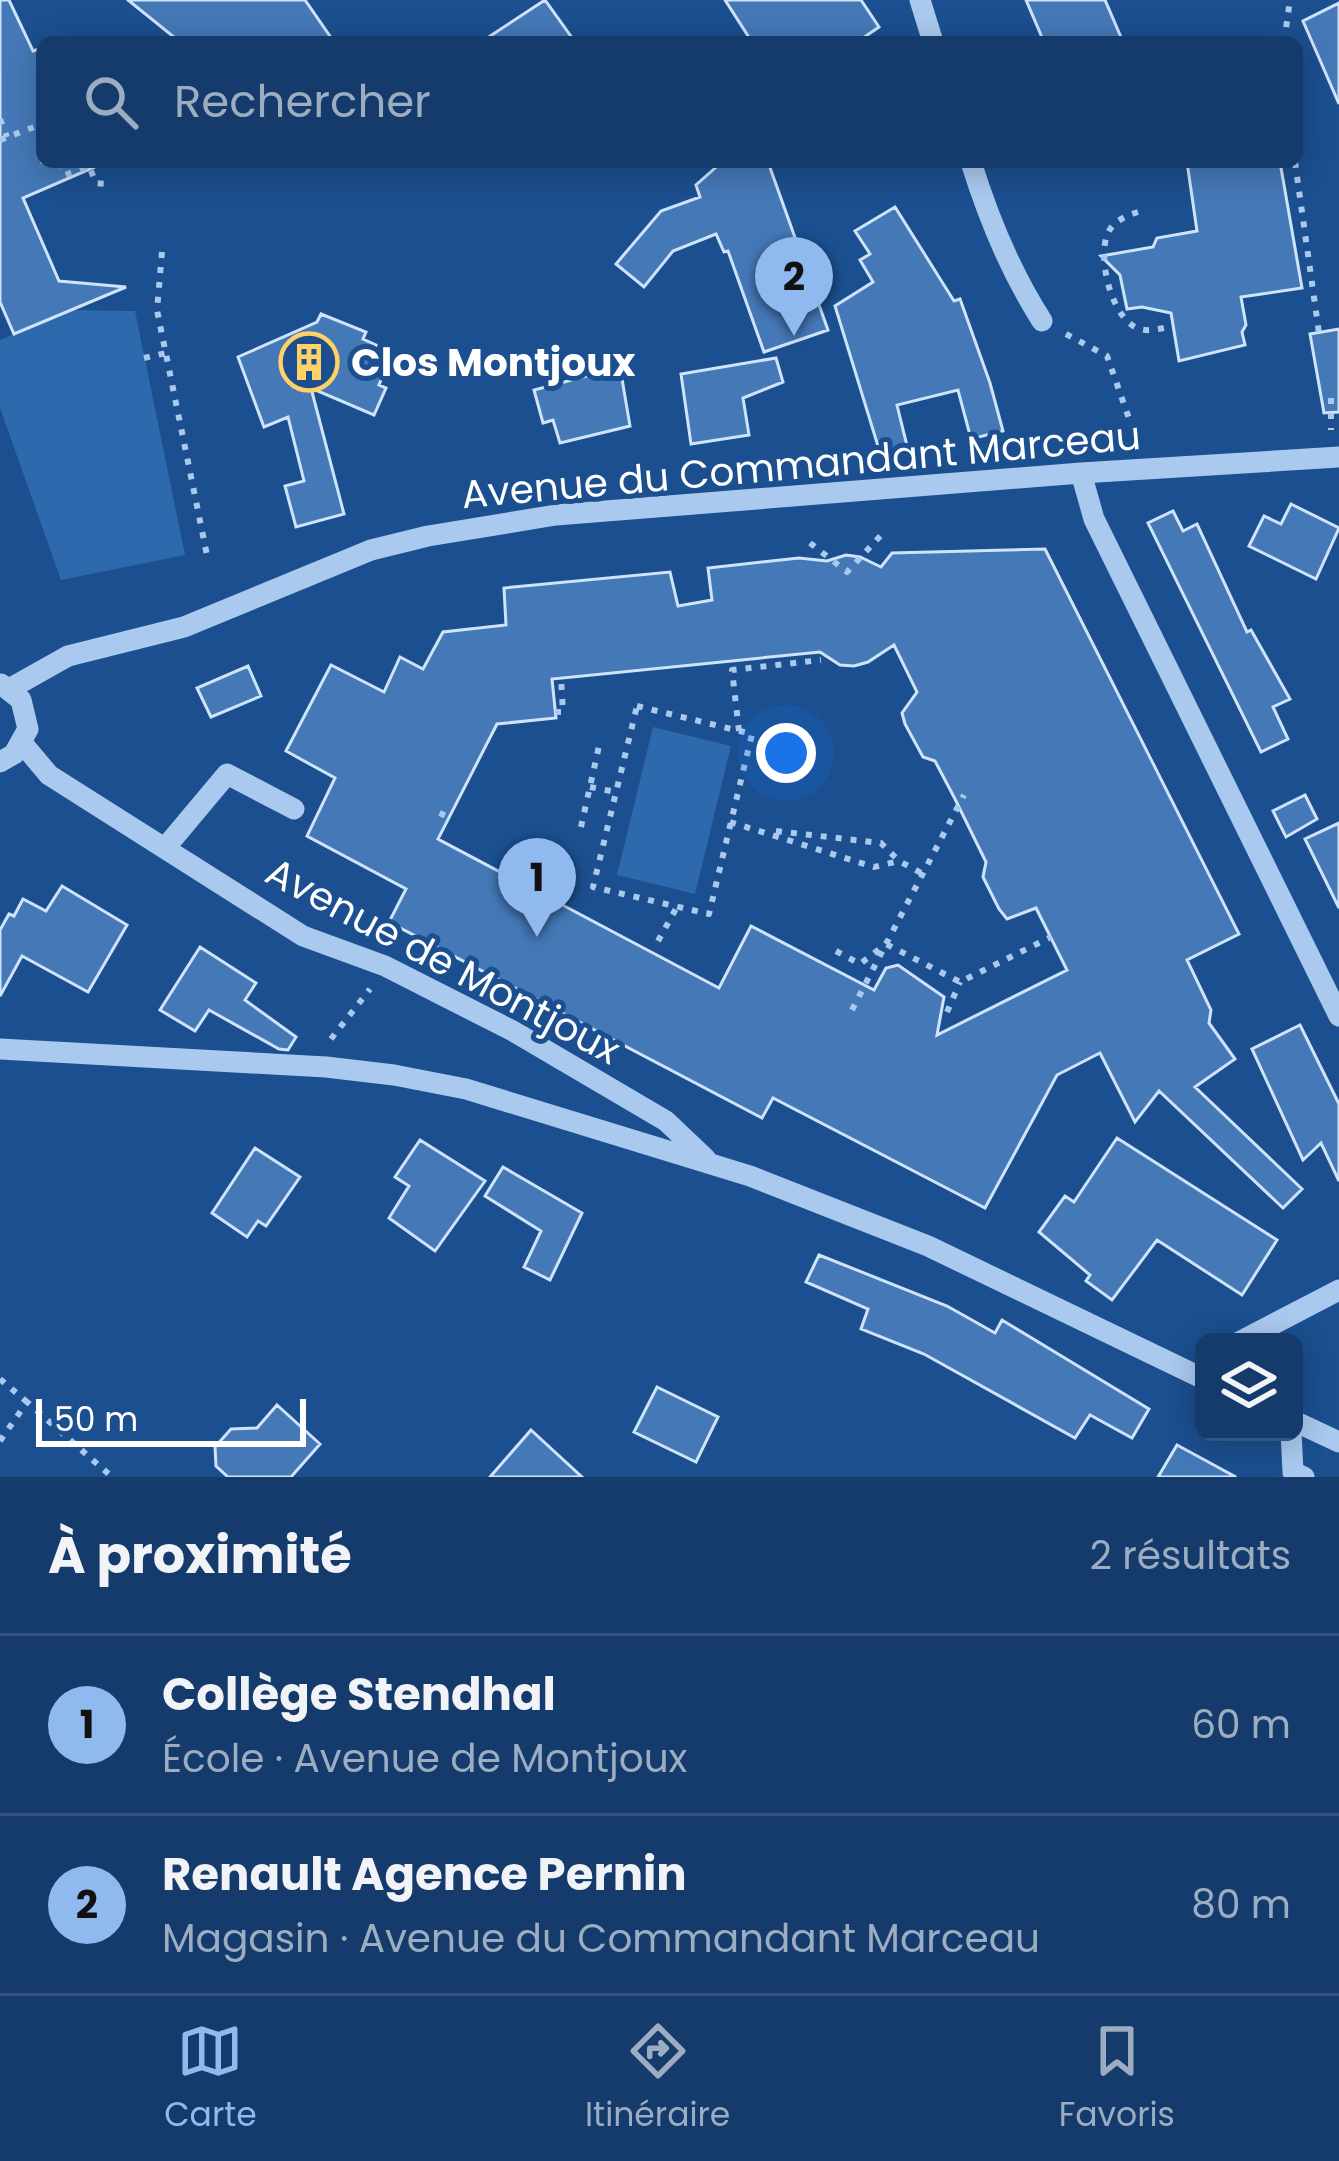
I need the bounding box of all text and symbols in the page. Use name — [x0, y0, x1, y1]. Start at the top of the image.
search box — [36, 36, 1303, 168]
icon: search — [78, 69, 144, 135]
text: Rechercher — [174, 70, 431, 133]
pin: 2 — [755, 237, 833, 336]
building icon: Clos Montjoux — [278, 331, 340, 393]
place label: Clos Montjoux — [351, 335, 635, 390]
street label: Avenue du Commandant Marceau — [459, 408, 1143, 522]
your location — [756, 723, 816, 783]
pin: 1 — [498, 838, 576, 937]
street label: Avenue de Montjoux — [256, 844, 630, 1078]
map controls — [1195, 1333, 1303, 1441]
button: layers — [1195, 1333, 1303, 1441]
scale bar — [36, 1393, 306, 1446]
text: 50 m — [54, 1396, 138, 1443]
text: À proximité — [48, 1519, 352, 1591]
text: 2 résultats — [1089, 1528, 1291, 1583]
text: Collège Stendhal — [162, 1663, 556, 1726]
text: 1 — [80, 1697, 94, 1752]
text: 60 m — [1191, 1697, 1291, 1752]
text: École · Avenue de Montjoux — [162, 1731, 687, 1786]
text: Renault Agence Pernin — [162, 1843, 687, 1906]
text: 2 — [76, 1877, 98, 1932]
text: 80 m — [1191, 1877, 1291, 1932]
text: Magasin · Avenue du Commandant Marceau — [162, 1911, 1040, 1966]
tab: Carte — [164, 2018, 257, 2140]
tab: Itinéraire — [585, 2018, 730, 2140]
tab: Favoris — [1059, 2018, 1175, 2140]

